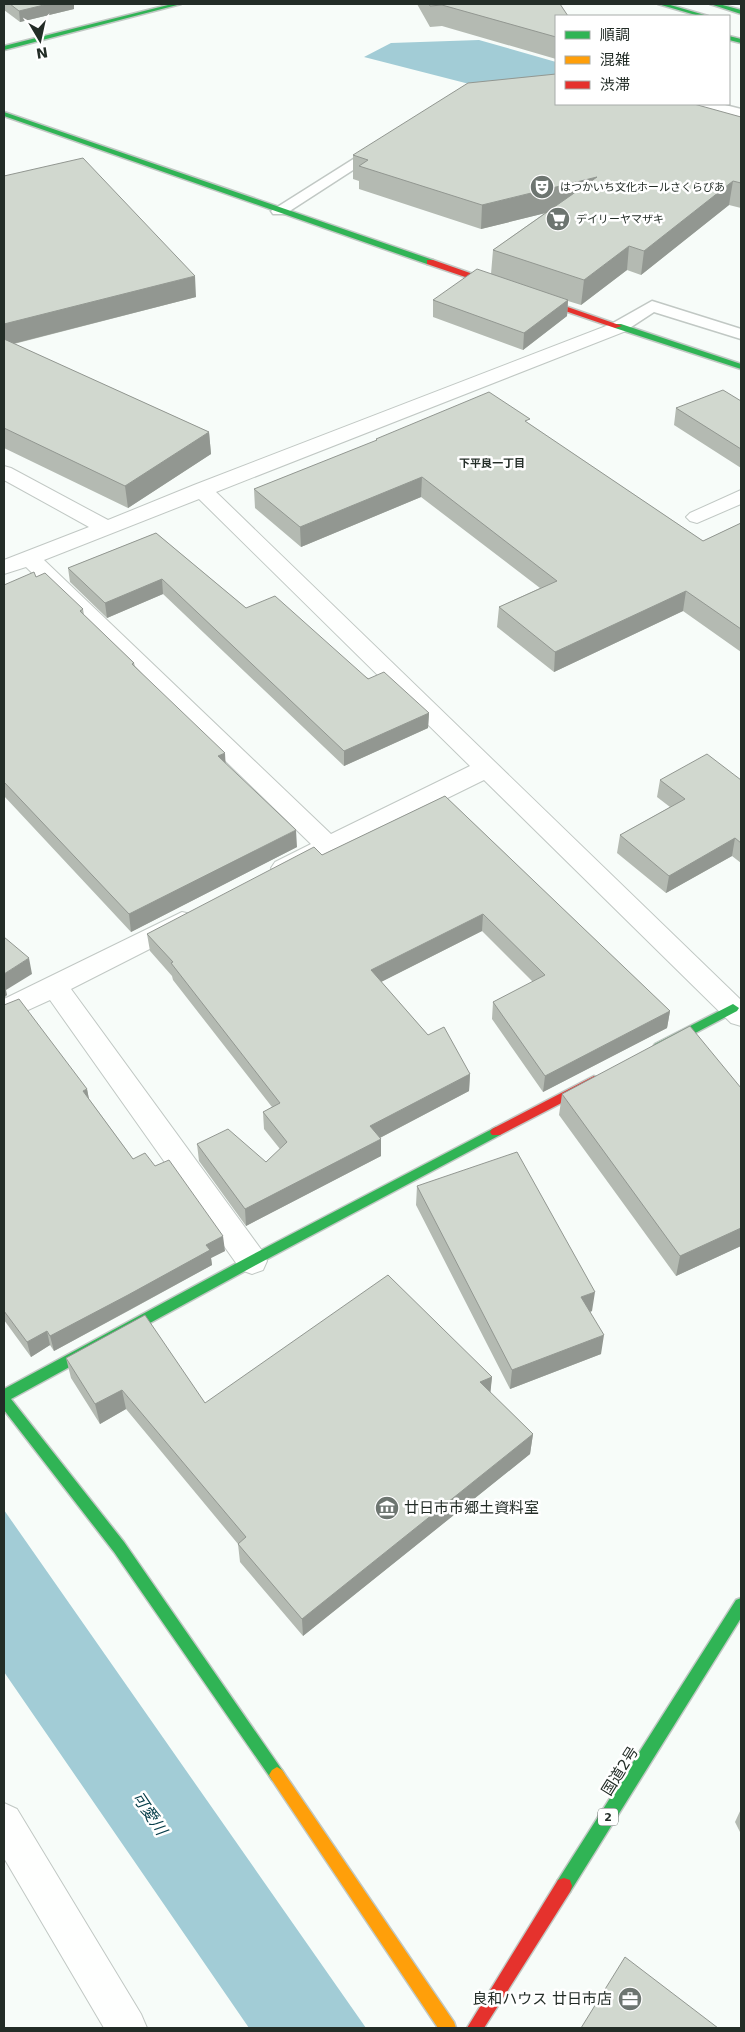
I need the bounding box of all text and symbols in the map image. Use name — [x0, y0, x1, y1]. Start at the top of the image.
north arrow — [15, 15, 65, 65]
legend — [555, 15, 730, 105]
text: 順調 — [600, 26, 630, 44]
text: N — [35, 44, 49, 62]
text: 混雑 — [600, 51, 630, 69]
text: 渋滞 — [600, 76, 630, 94]
theatre icon: はつかいち文化ホールさくらぴあ — [529, 174, 555, 200]
place label: はつかいち文化ホールさくらぴあ — [560, 181, 725, 194]
supermarket icon: デイリーヤマザキ — [545, 206, 571, 232]
place label: デイリーヤマザキ — [576, 213, 664, 226]
district label: 下平良一丁目 — [459, 457, 525, 470]
museum icon: 廿日市市郷土資料室 — [374, 1495, 400, 1521]
place label: 廿日市市郷土資料室 — [404, 1499, 539, 1517]
street label: 国道2号 — [598, 1743, 642, 1799]
water label: 可愛川 — [128, 1788, 172, 1840]
road number: 2 — [598, 1808, 618, 1825]
office icon: 良和ハウス 廿日市店 — [617, 1986, 643, 2012]
place label: 良和ハウス 廿日市店 — [472, 1990, 612, 2008]

